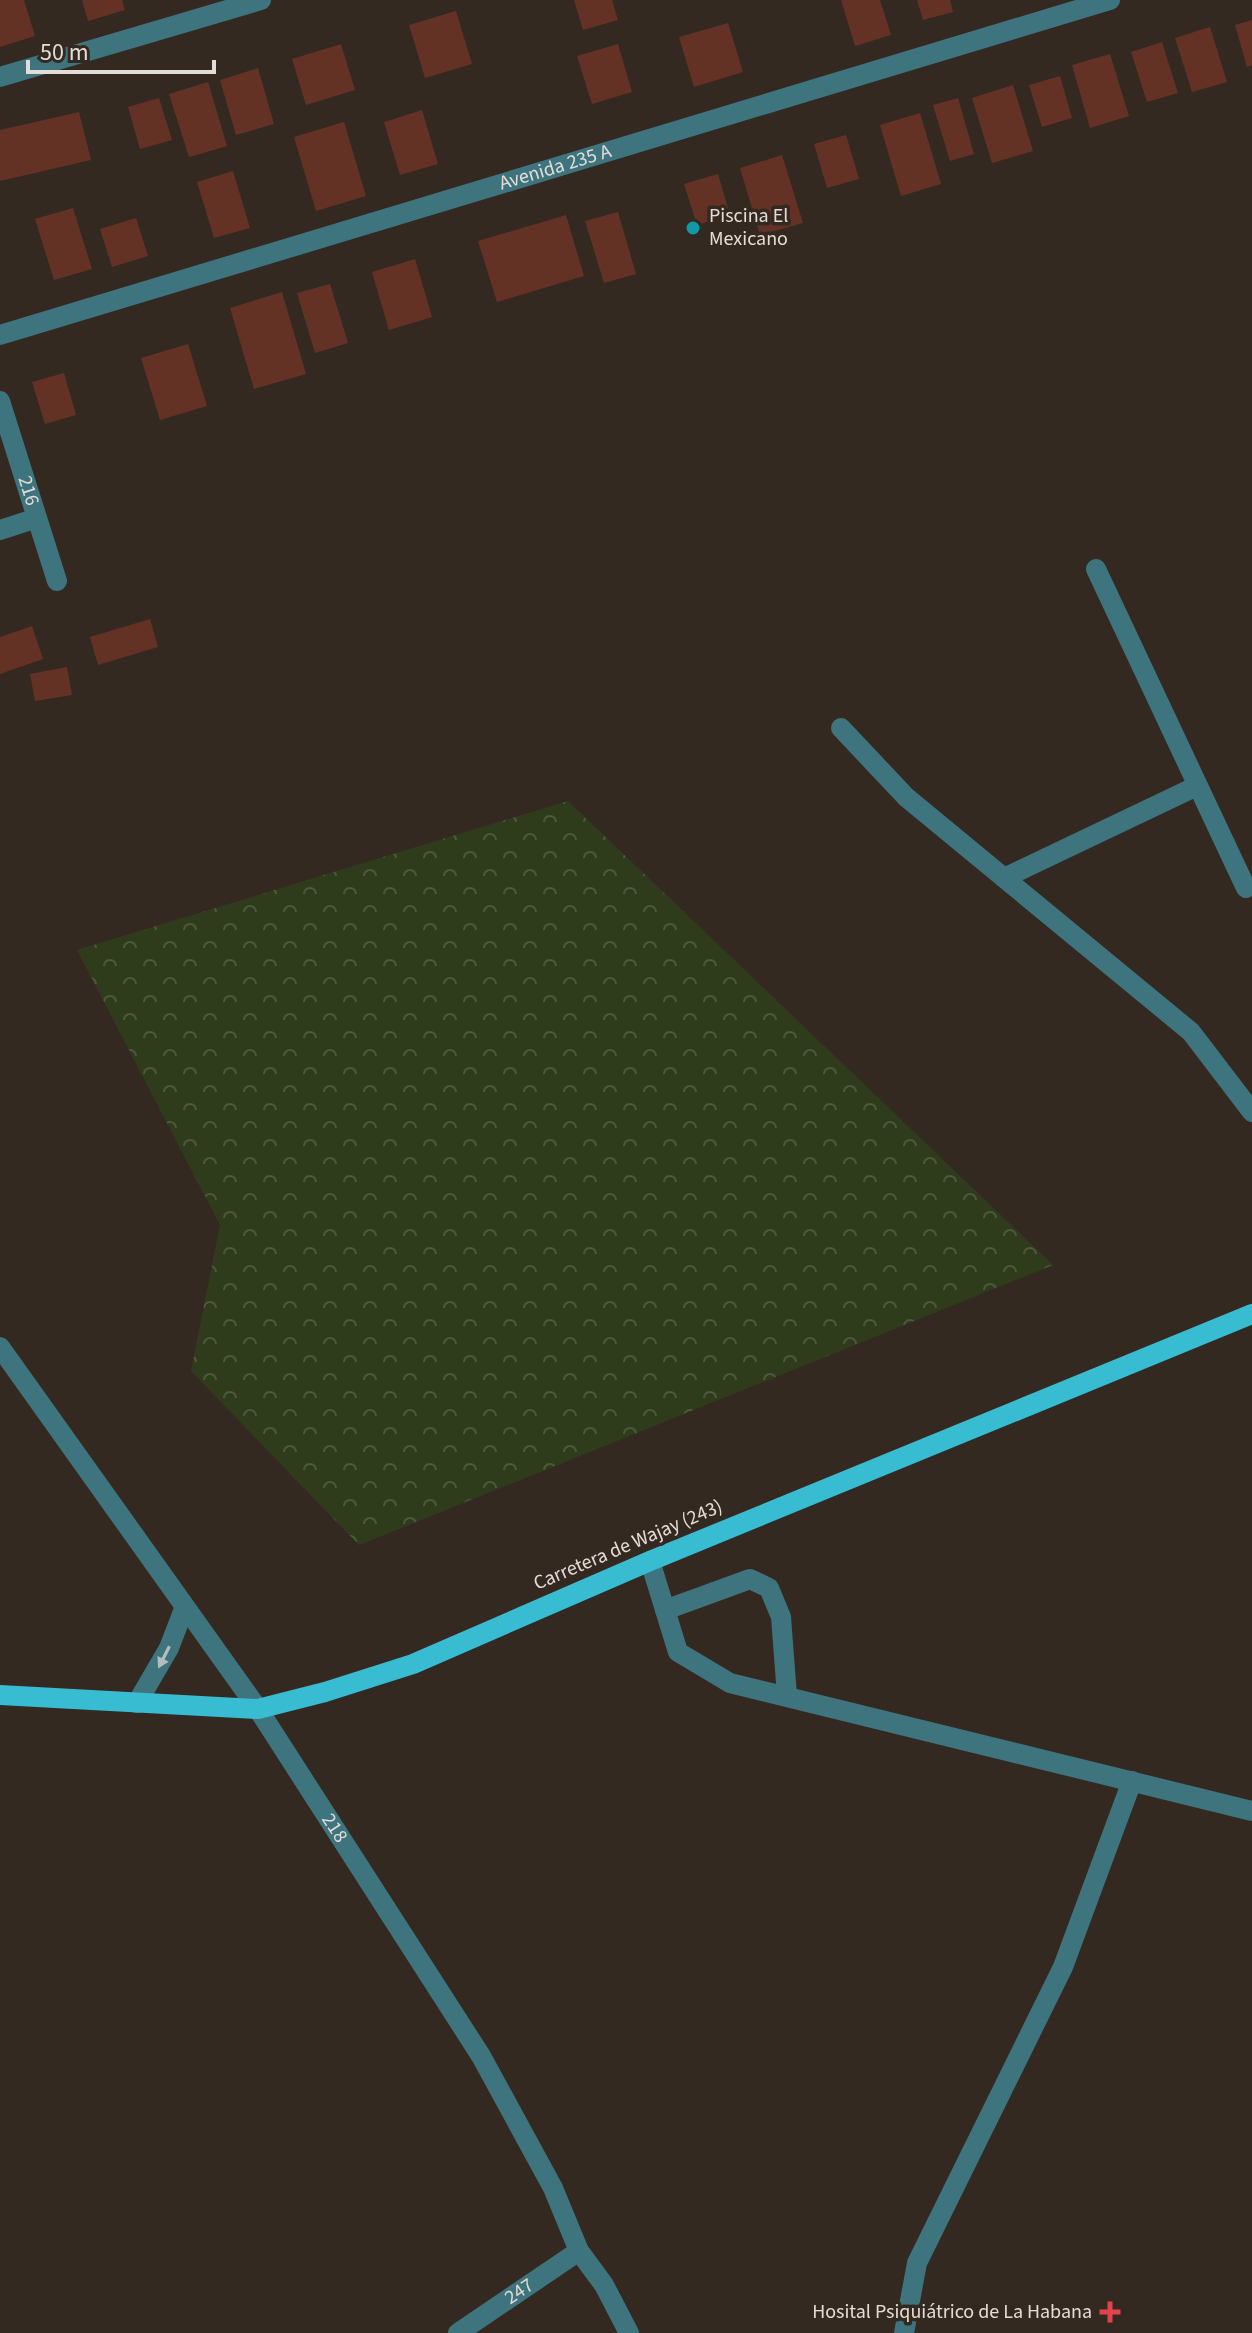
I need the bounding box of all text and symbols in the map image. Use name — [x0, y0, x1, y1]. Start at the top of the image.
scale bar — [28, 24, 214, 74]
text: 50 m — [40, 35, 89, 70]
street label: Avenida 235 A — [496, 137, 615, 198]
place label: Piscina El Mexicano — [709, 202, 788, 253]
marker: Piscina El Mexicano — [684, 219, 702, 237]
street label: 216 — [11, 472, 46, 509]
street label: Carretera de Wajay (243) — [529, 1493, 727, 1597]
one-way arrow — [157, 1646, 170, 1669]
street label: 218 — [315, 1808, 354, 1848]
street label: 247 — [499, 2271, 540, 2311]
place label: Hosital Psiquiátrico de La Habana — [812, 2298, 1092, 2326]
marker: Hosital Psiquiátrico de La Habana — [1099, 2301, 1121, 2323]

